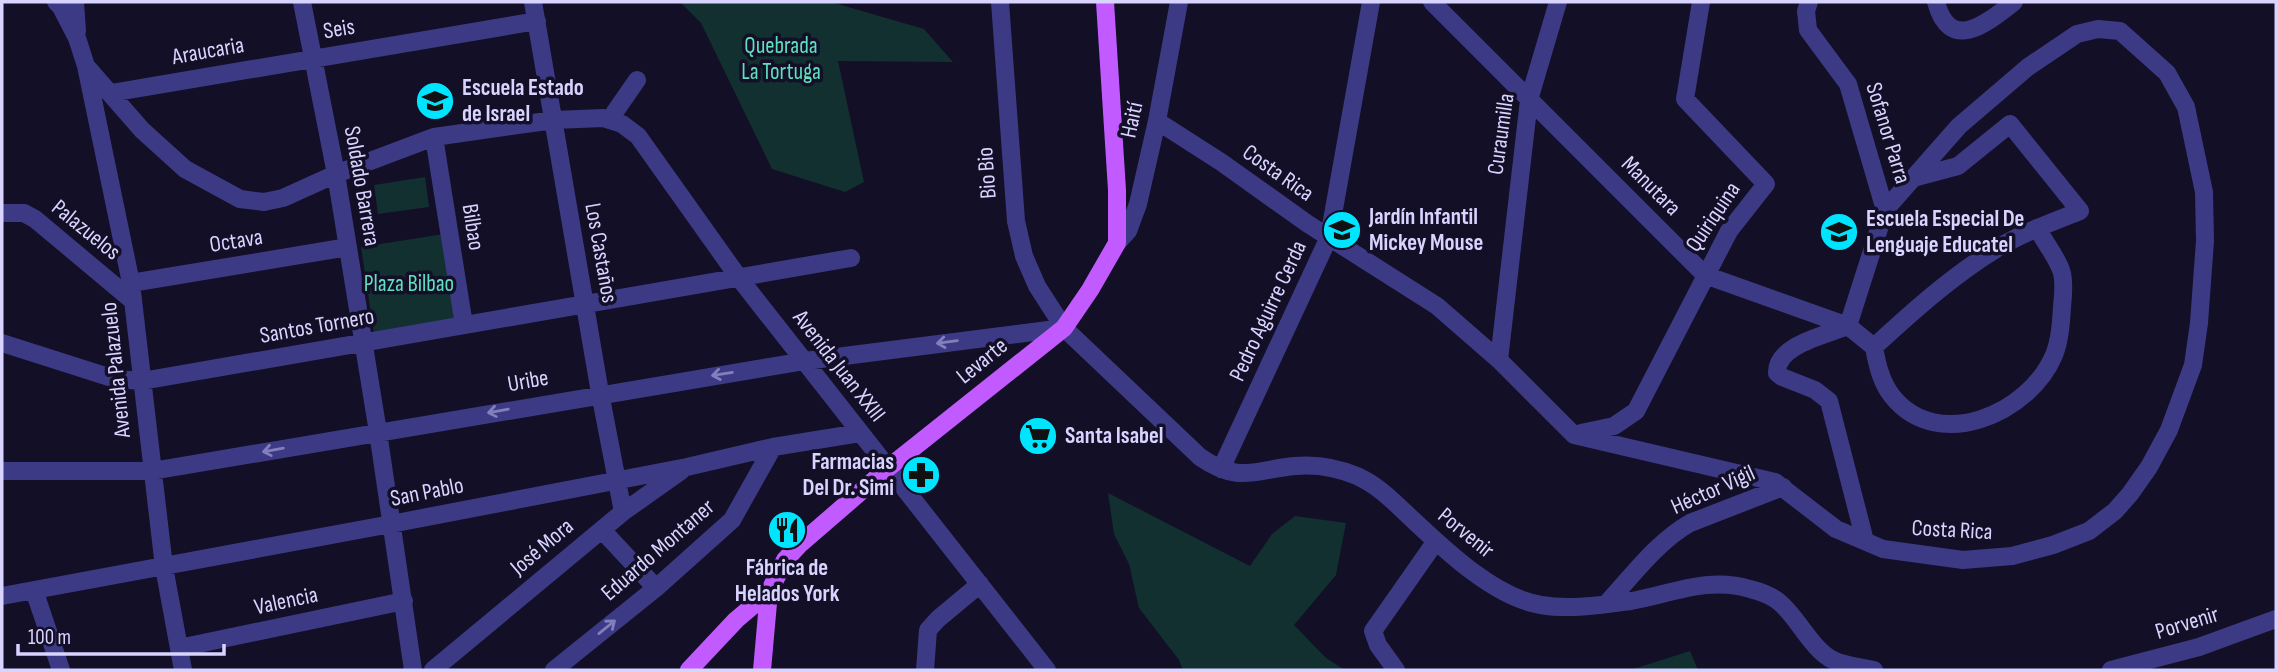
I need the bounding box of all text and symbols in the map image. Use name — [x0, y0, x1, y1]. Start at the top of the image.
street label: Seis — [321, 13, 357, 45]
street label: Araucaria — [169, 31, 246, 71]
park label: Quebrada La Tortuga — [741, 32, 821, 86]
place label: Escuela Estado de Israel — [462, 74, 584, 128]
street label: Sofanor Parra — [1859, 79, 1917, 187]
school or university icon: Escuela Estado de Israel — [414, 80, 456, 122]
street label: Curaumilla — [1481, 92, 1521, 176]
street label: Haití — [1115, 99, 1150, 141]
street label: Soldado Barrera — [338, 124, 386, 248]
street label: Costa Rica — [1237, 138, 1319, 208]
street label: Bio Bio — [971, 146, 1003, 200]
street label: Manutara — [1615, 150, 1687, 222]
street label: Quiriquina — [1680, 177, 1746, 257]
street label: Palazuelos — [46, 194, 126, 266]
street label: Los Castaños — [578, 201, 624, 305]
street label: Bilbao — [456, 202, 490, 252]
place label: Jardín Infantil Mickey Mouse — [1368, 203, 1483, 257]
place label: Escuela Especial De Lenguaje Educatel — [1866, 205, 2024, 259]
school or university icon: Jardín Infantil Mickey Mouse — [1321, 209, 1363, 251]
school or university icon: Escuela Especial De Lenguaje Educatel — [1818, 211, 1860, 253]
street label: Octava — [207, 223, 265, 259]
street label: Pedro Aguirre Cerda — [1223, 236, 1313, 386]
park label: Plaza Bilbao — [364, 270, 454, 298]
street label: Avenida Palazuelo — [95, 301, 137, 440]
street label: Santos Tornero — [258, 302, 376, 350]
street label: Avenida Juan XXIII — [786, 304, 891, 427]
street label: Levarte — [951, 332, 1013, 390]
one-way arrow — [936, 336, 959, 349]
street label: Uribe — [505, 364, 551, 398]
one-way arrow — [711, 368, 734, 381]
one-way arrow — [487, 405, 510, 418]
supermarket icon: Santa Isabel — [1017, 415, 1059, 457]
place label: Santa Isabel — [1065, 422, 1164, 450]
one-way arrow — [263, 444, 285, 457]
place label: Farmacias Del Dr. Simi — [803, 448, 894, 502]
pharmacy icon: Farmacias Del Dr. Simi — [900, 454, 942, 496]
street label: Héctor Vigil — [1667, 459, 1759, 521]
street label: San Pablo — [388, 471, 466, 513]
street label: Eduardo Montaner — [596, 493, 721, 607]
street label: Porvenir — [1432, 502, 1500, 564]
restaurant icon: Fábrica de Helados York — [766, 509, 808, 551]
street label: José Mora — [504, 513, 579, 582]
street label: Costa Rica — [1911, 514, 1993, 546]
place label: Fábrica de Helados York — [735, 554, 840, 608]
street label: Valencia — [252, 581, 320, 621]
street label: Porvenir — [2152, 600, 2222, 646]
scale bar — [18, 612, 224, 656]
one-way arrow — [597, 620, 616, 635]
text: 100 m — [28, 625, 71, 650]

